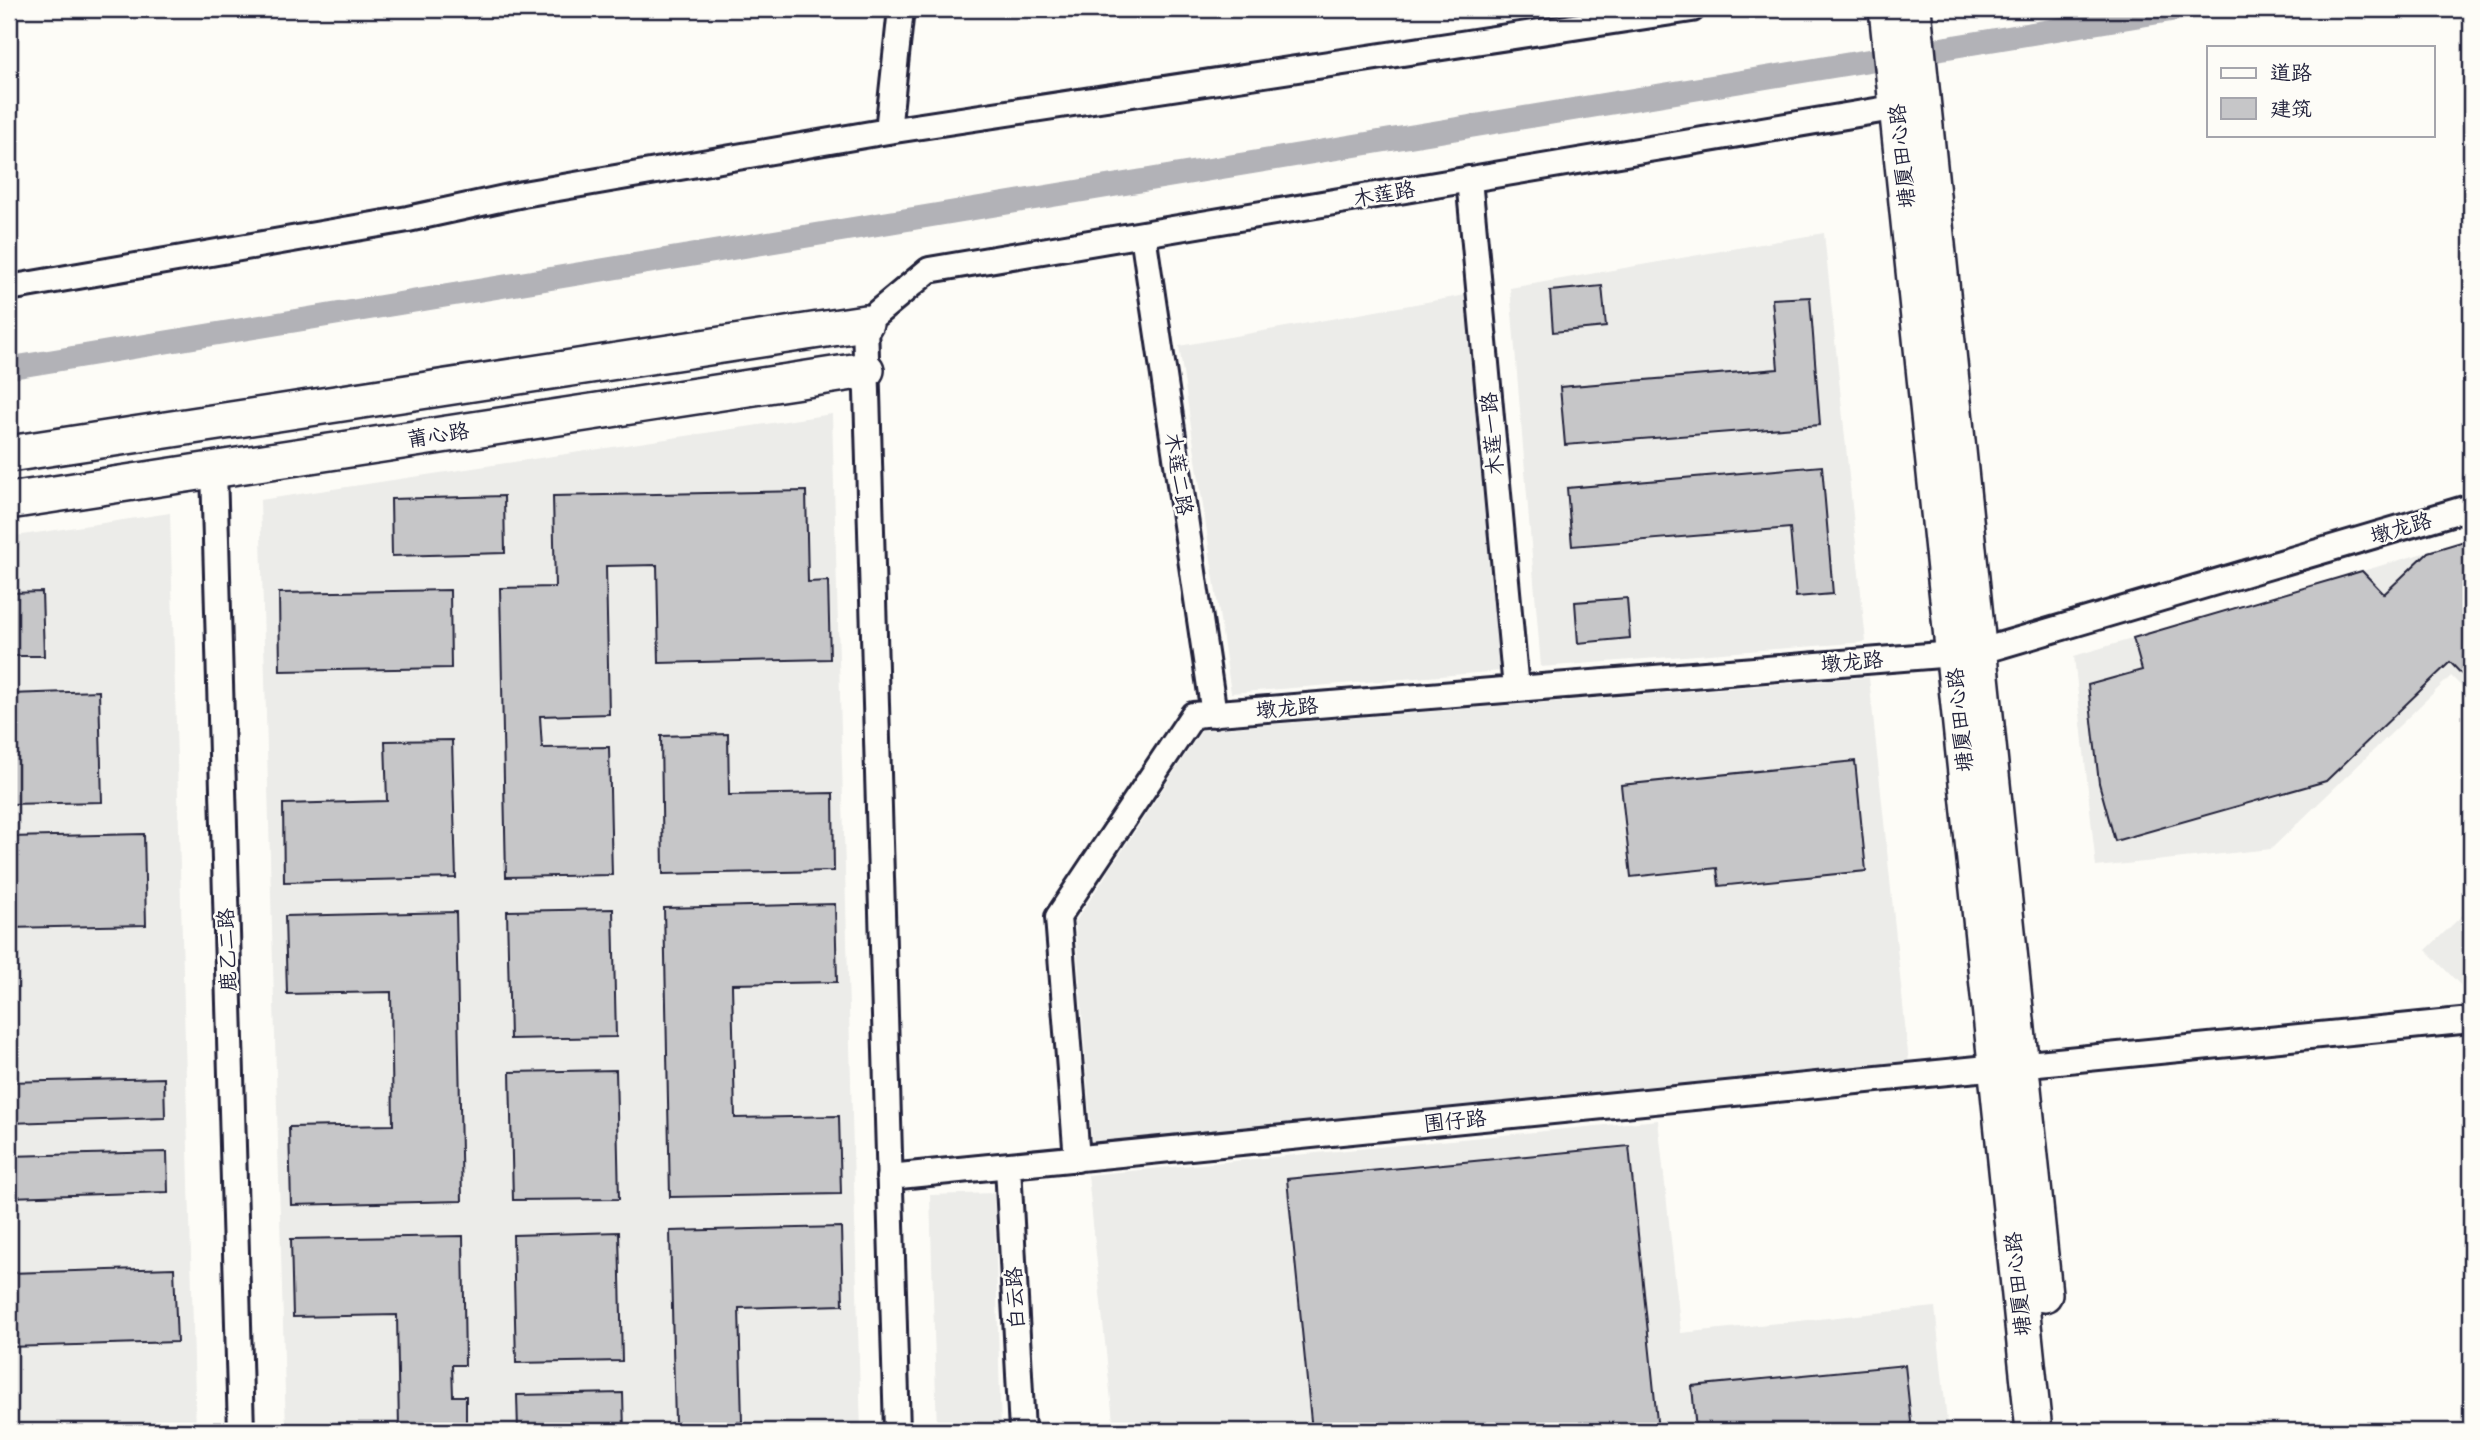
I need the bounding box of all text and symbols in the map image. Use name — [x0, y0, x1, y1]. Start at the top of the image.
legend — [2207, 46, 2434, 136]
text: 道路 — [2270, 58, 2312, 87]
text: 建筑 — [2270, 94, 2312, 123]
street label: 塘厦田心路 — [1882, 102, 1921, 210]
street label: 木莲路 — [1350, 174, 1417, 213]
street label: 木莲一路 — [1473, 391, 1510, 477]
street label: 莆心路 — [405, 415, 471, 454]
street label: 木莲二路 — [1159, 430, 1200, 518]
street label: 墩龙路 — [2367, 505, 2435, 550]
street label: 墩龙路 — [1819, 644, 1885, 679]
street label: 塘厦田心路 — [1940, 666, 1979, 774]
street label: 墩龙路 — [1254, 690, 1320, 725]
street label: 鹿乙二路 — [211, 908, 242, 992]
street label: 围仔路 — [1422, 1103, 1488, 1138]
street label: 塘厦田心路 — [1998, 1230, 2037, 1338]
street label: 白云路 — [998, 1266, 1031, 1330]

